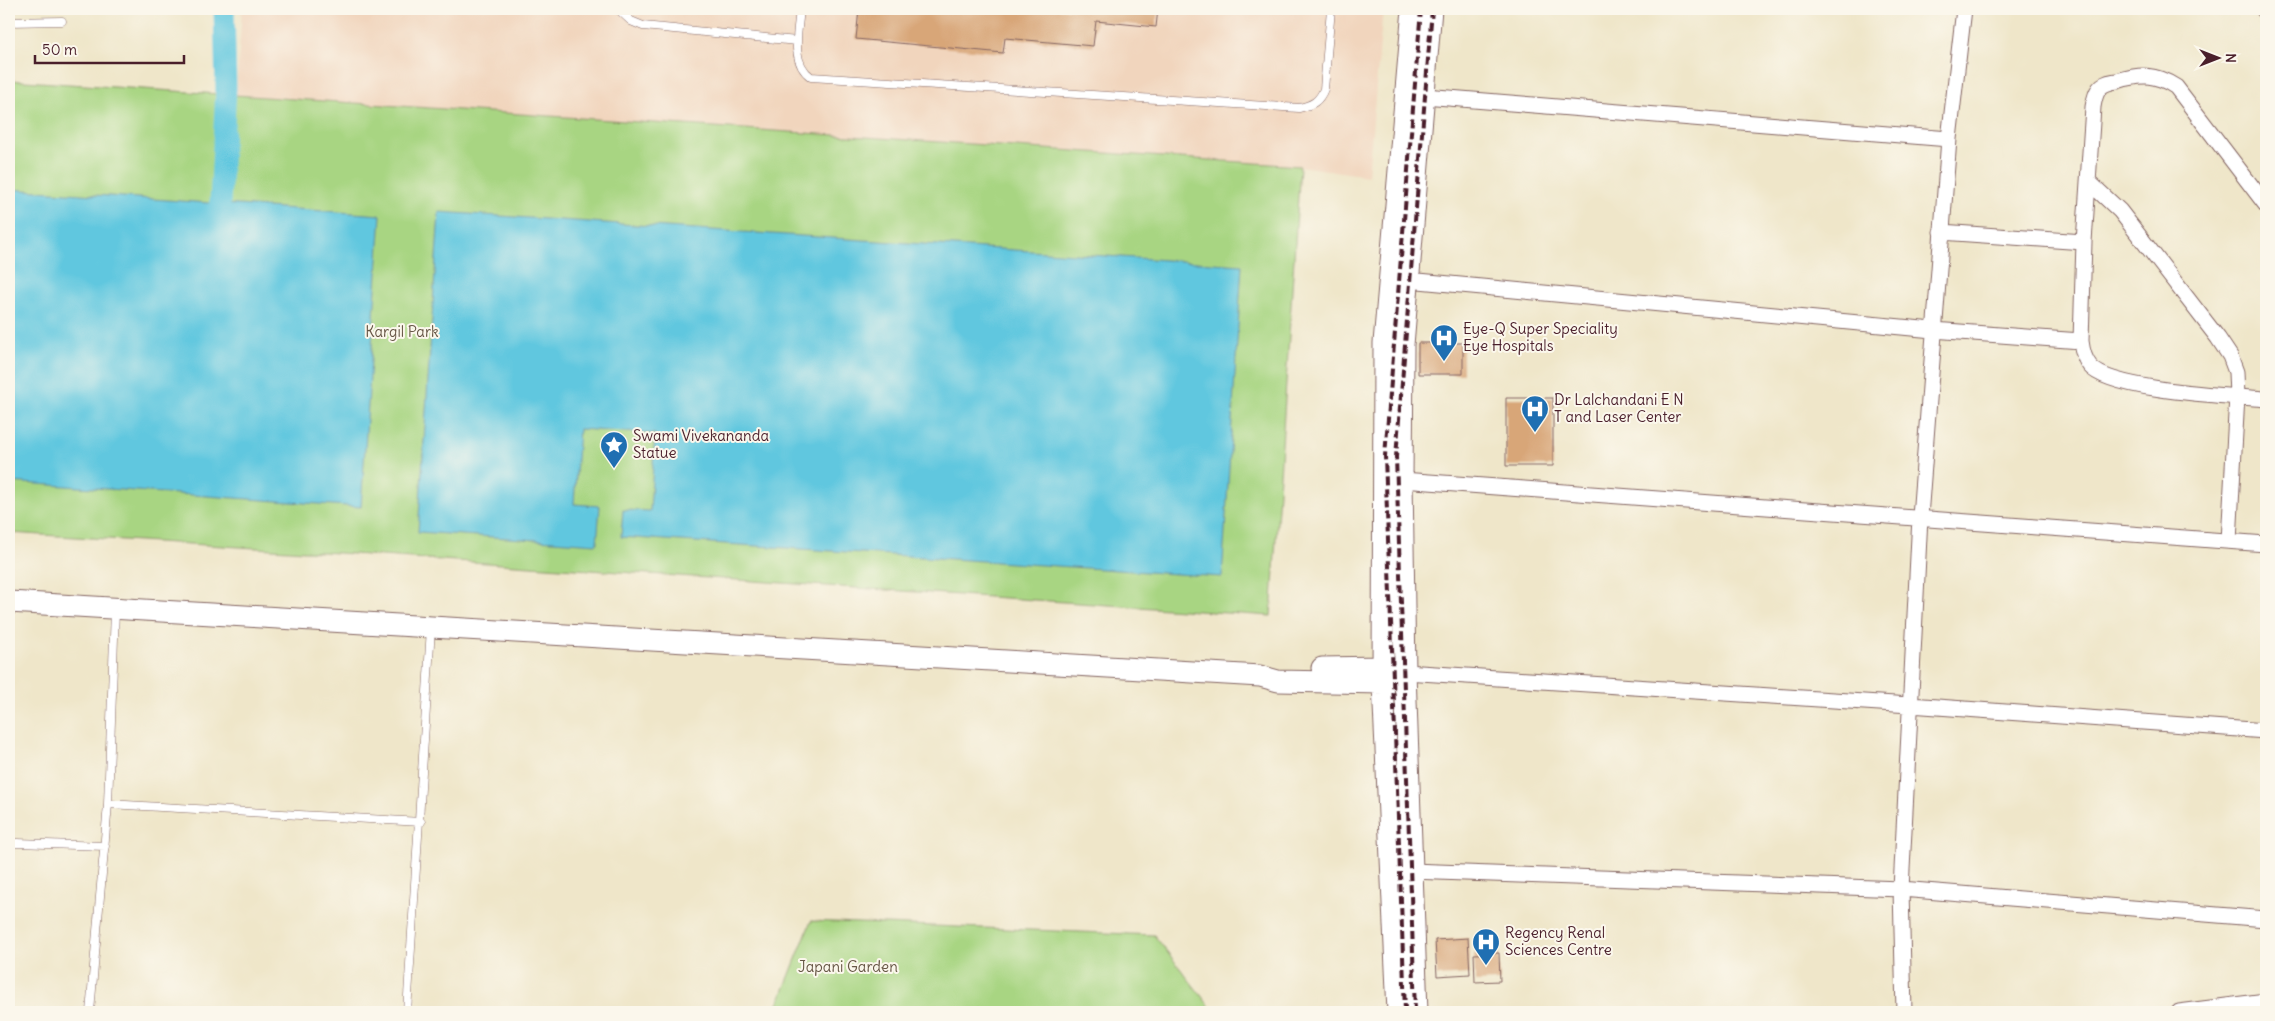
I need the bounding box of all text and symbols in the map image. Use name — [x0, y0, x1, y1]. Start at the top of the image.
scale bar — [35, 32, 184, 64]
north arrow — [2192, 32, 2242, 82]
text: 50 m — [42, 40, 77, 59]
text: N — [2222, 53, 2240, 63]
place label: Eye-Q Super Speciality Eye Hospitals — [1463, 319, 1618, 355]
park label: Kargil Park — [365, 322, 439, 341]
hospital icon: Eye-Q Super Speciality Eye Hospitals — [1429, 323, 1459, 362]
place label: Dr Lalchandani E N T and Laser Center — [1554, 390, 1684, 426]
hospital icon: Dr Lalchandani E N T and Laser Center — [1520, 394, 1550, 433]
place label: Swami Vivekananda Statue — [633, 426, 770, 462]
place icon: Swami Vivekananda Statue — [599, 430, 629, 469]
place label: Regency Renal Sciences Centre — [1505, 923, 1612, 959]
hospital icon: Regency Renal Sciences Centre — [1471, 927, 1501, 966]
park label: Japani Garden — [798, 957, 898, 976]

